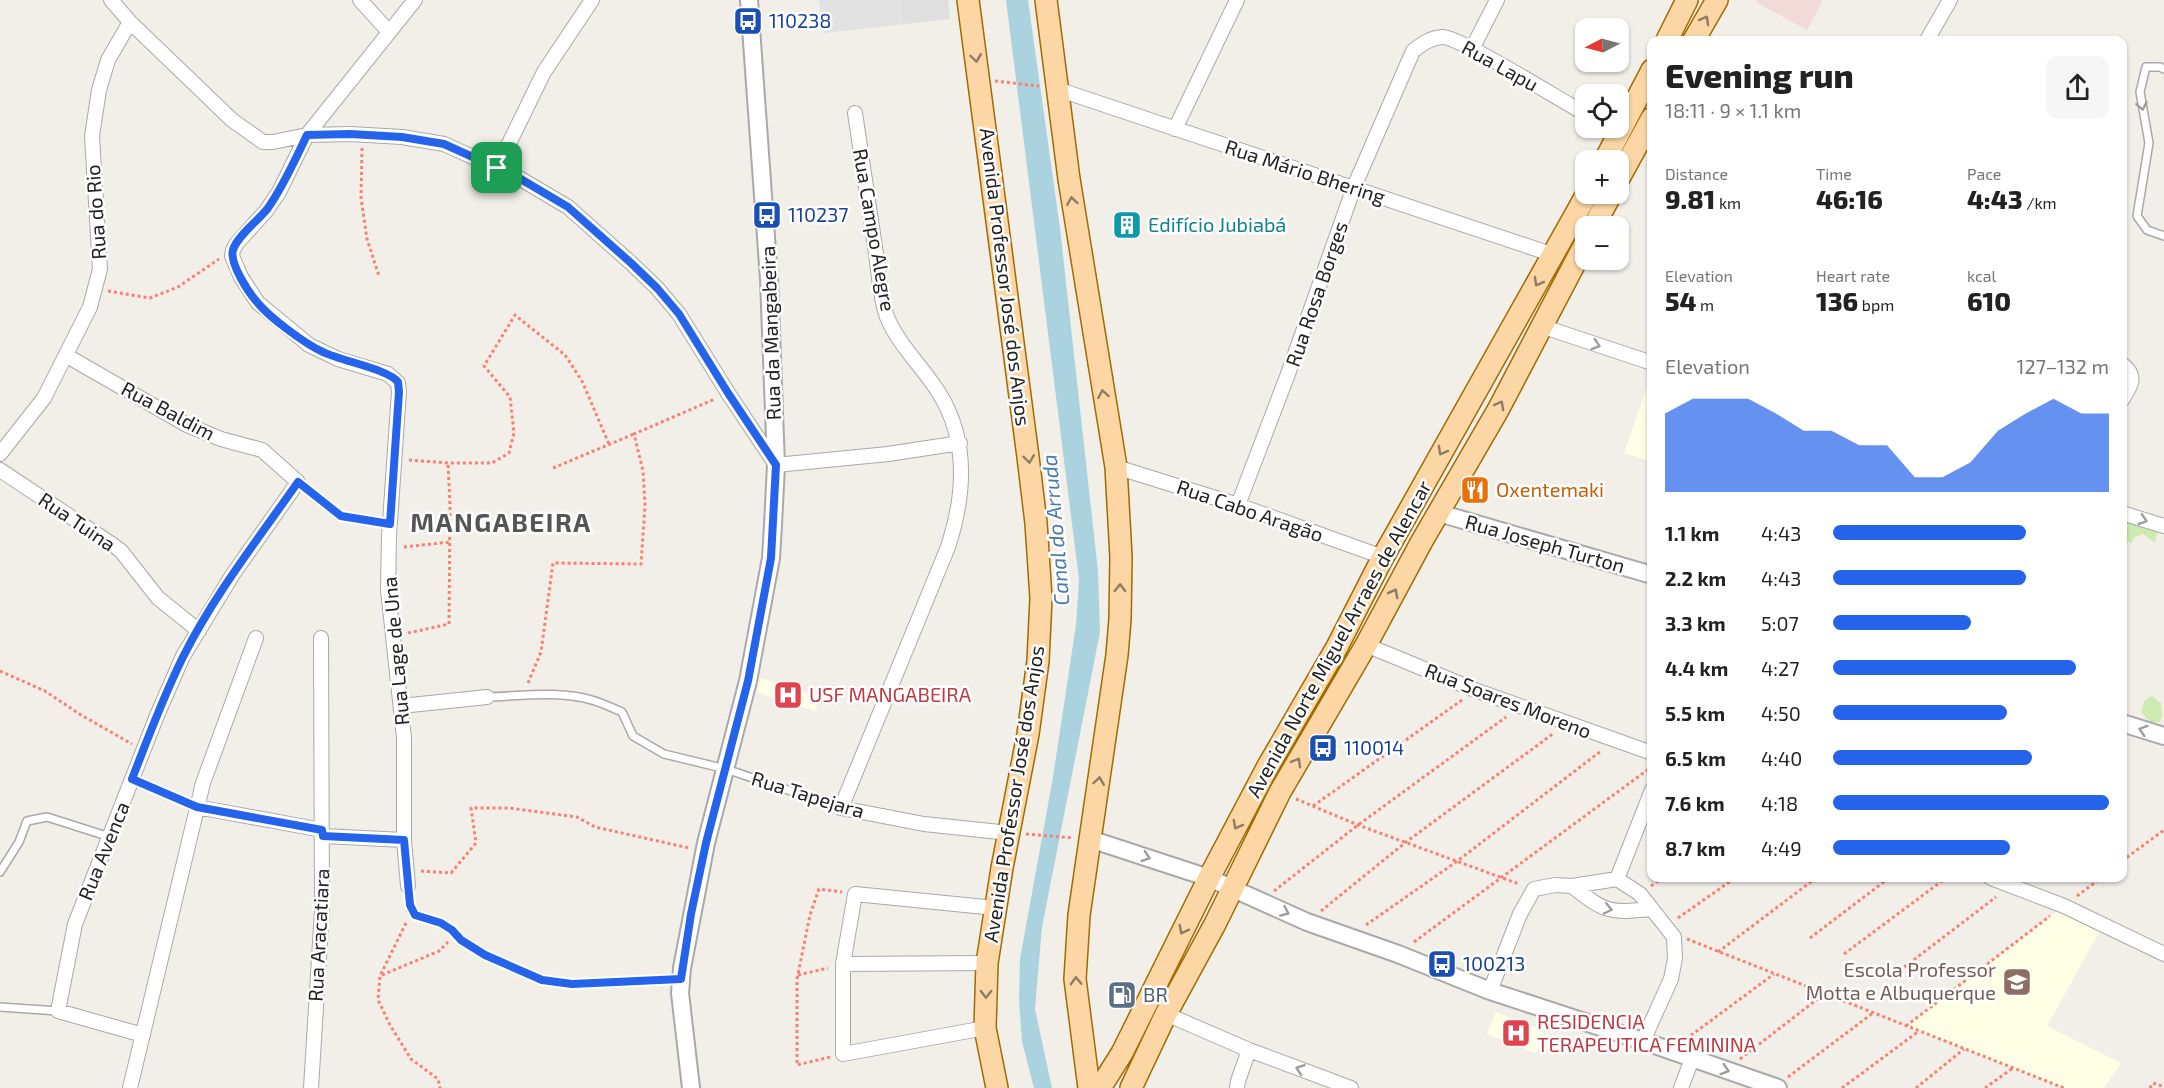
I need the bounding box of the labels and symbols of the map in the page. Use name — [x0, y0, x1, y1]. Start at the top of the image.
bus stop icon: 110238 — [732, 5, 764, 37]
place label: 110238 — [769, 8, 831, 32]
one-way arrow — [1698, 16, 1709, 26]
north arrow — [1575, 18, 1629, 72]
street label: Rua Lapu — [1458, 34, 1543, 96]
one-way arrow — [969, 53, 981, 63]
one-way arrow — [2135, 100, 2148, 110]
street label: Avenida Professor José dos Anjos — [976, 126, 1036, 427]
street label: Rua Mário Bhering — [1222, 134, 1388, 208]
pin — [471, 142, 522, 193]
street label: Rua Campo Alegre — [849, 147, 901, 313]
street label: Rua do Rio — [80, 164, 110, 260]
one-way arrow — [1067, 197, 1079, 206]
bus stop icon: 110237 — [751, 199, 783, 231]
place label: 110237 — [788, 202, 849, 226]
building icon: Edifício Jubiabá — [1111, 209, 1143, 241]
place label: Edifício Jubiabá — [1148, 212, 1286, 236]
street label: Rua Rosa Borges — [1280, 218, 1352, 369]
street label: Rua da Mangabeira — [755, 245, 785, 421]
one-way arrow — [1534, 275, 1546, 286]
one-way arrow — [1590, 338, 1601, 350]
street label: Rua Baldim — [118, 375, 219, 445]
one-way arrow — [1097, 389, 1110, 399]
one-way arrow — [1493, 401, 1504, 411]
one-way arrow — [1438, 445, 1450, 455]
water label: Canal do Arruda — [1035, 453, 1074, 607]
one-way arrow — [1022, 455, 1034, 464]
street label: Rua Cabo Aragão — [1174, 474, 1327, 546]
restaurant icon: Oxentemaki — [1459, 474, 1491, 506]
street label: Avenida Norte Miguel Arraes de Alencar — [1241, 476, 1436, 801]
place label: Oxentemaki — [1496, 477, 1604, 501]
street label: Rua Tuina — [35, 487, 121, 556]
district label: MANGABEIRA — [410, 506, 592, 537]
street label: Rua Joseph Turton — [1463, 509, 1628, 577]
one-way arrow — [2137, 512, 2148, 525]
street label: Rua Lage de Una — [377, 576, 413, 727]
one-way arrow — [1114, 583, 1126, 592]
one-way arrow — [1387, 589, 1398, 599]
street label: Avenida Professor José dos Anjos — [978, 644, 1048, 944]
street label: Rua Soares Moreno — [1422, 657, 1595, 743]
hospital icon: USF MANGABEIRA — [772, 679, 804, 711]
place label: USF MANGABEIRA — [809, 682, 972, 706]
one-way arrow — [2138, 724, 2149, 737]
bus stop icon: 110014 — [1307, 732, 1339, 764]
place label: 110014 — [1344, 735, 1404, 759]
one-way arrow — [1290, 758, 1302, 769]
street label: Rua Tapejara — [749, 765, 868, 823]
one-way arrow — [1093, 777, 1105, 786]
street label: Rua Avenca — [72, 798, 134, 904]
one-way arrow — [1233, 818, 1244, 829]
one-way arrow — [1140, 850, 1151, 862]
street label: Rua Aracatiara — [303, 868, 333, 1002]
one-way arrow — [1603, 902, 1613, 915]
one-way arrow — [1278, 905, 1289, 917]
one-way arrow — [1179, 924, 1190, 934]
bus stop icon: 100213 — [1426, 948, 1458, 980]
place label: 100213 — [1463, 951, 1525, 975]
place label: Escola Professor Motta e Albuquerque — [1806, 957, 1996, 1004]
school or university icon: Escola Professor Motta e Albuquerque — [2001, 966, 2033, 998]
one-way arrow — [1070, 976, 1082, 985]
fuel station icon: BR — [1106, 979, 1138, 1011]
place label: BR — [1143, 982, 1168, 1006]
one-way arrow — [979, 990, 992, 999]
place label: RESIDENCIA TERAPEUTICA FEMININA — [1537, 1009, 1757, 1056]
hospital icon: RESIDENCIA TERAPEUTICA FEMININA — [1500, 1017, 1532, 1049]
one-way arrow — [1719, 1062, 1730, 1075]
one-way arrow — [1295, 1064, 1306, 1077]

